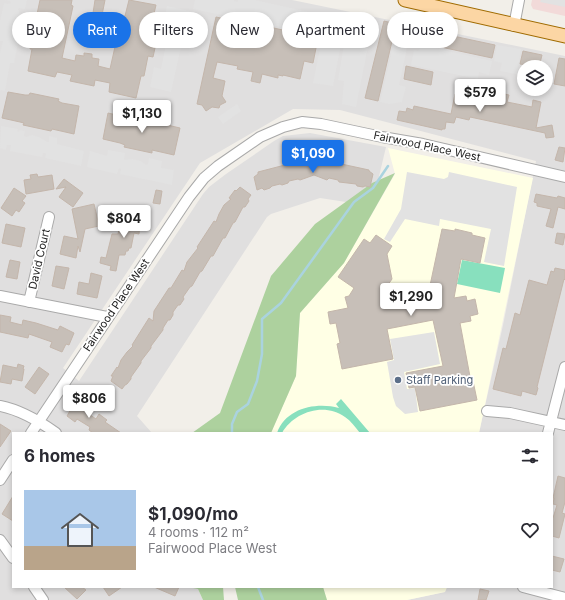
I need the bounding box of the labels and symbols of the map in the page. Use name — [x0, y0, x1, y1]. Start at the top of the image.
pin: $579 — [456, 79, 504, 113]
pin: $1,130 — [109, 100, 175, 134]
street label: Fairwood Place West — [372, 128, 482, 164]
pin: $1,090 — [280, 140, 346, 174]
pin: $804 — [100, 205, 148, 239]
street label: David Court — [25, 227, 53, 291]
street label: Fairwood Place West — [80, 256, 152, 354]
pin: $1,290 — [378, 283, 444, 317]
place label: Staff Parking — [406, 373, 473, 387]
marker: Staff Parking — [393, 375, 403, 385]
pin: $806 — [65, 385, 113, 419]

